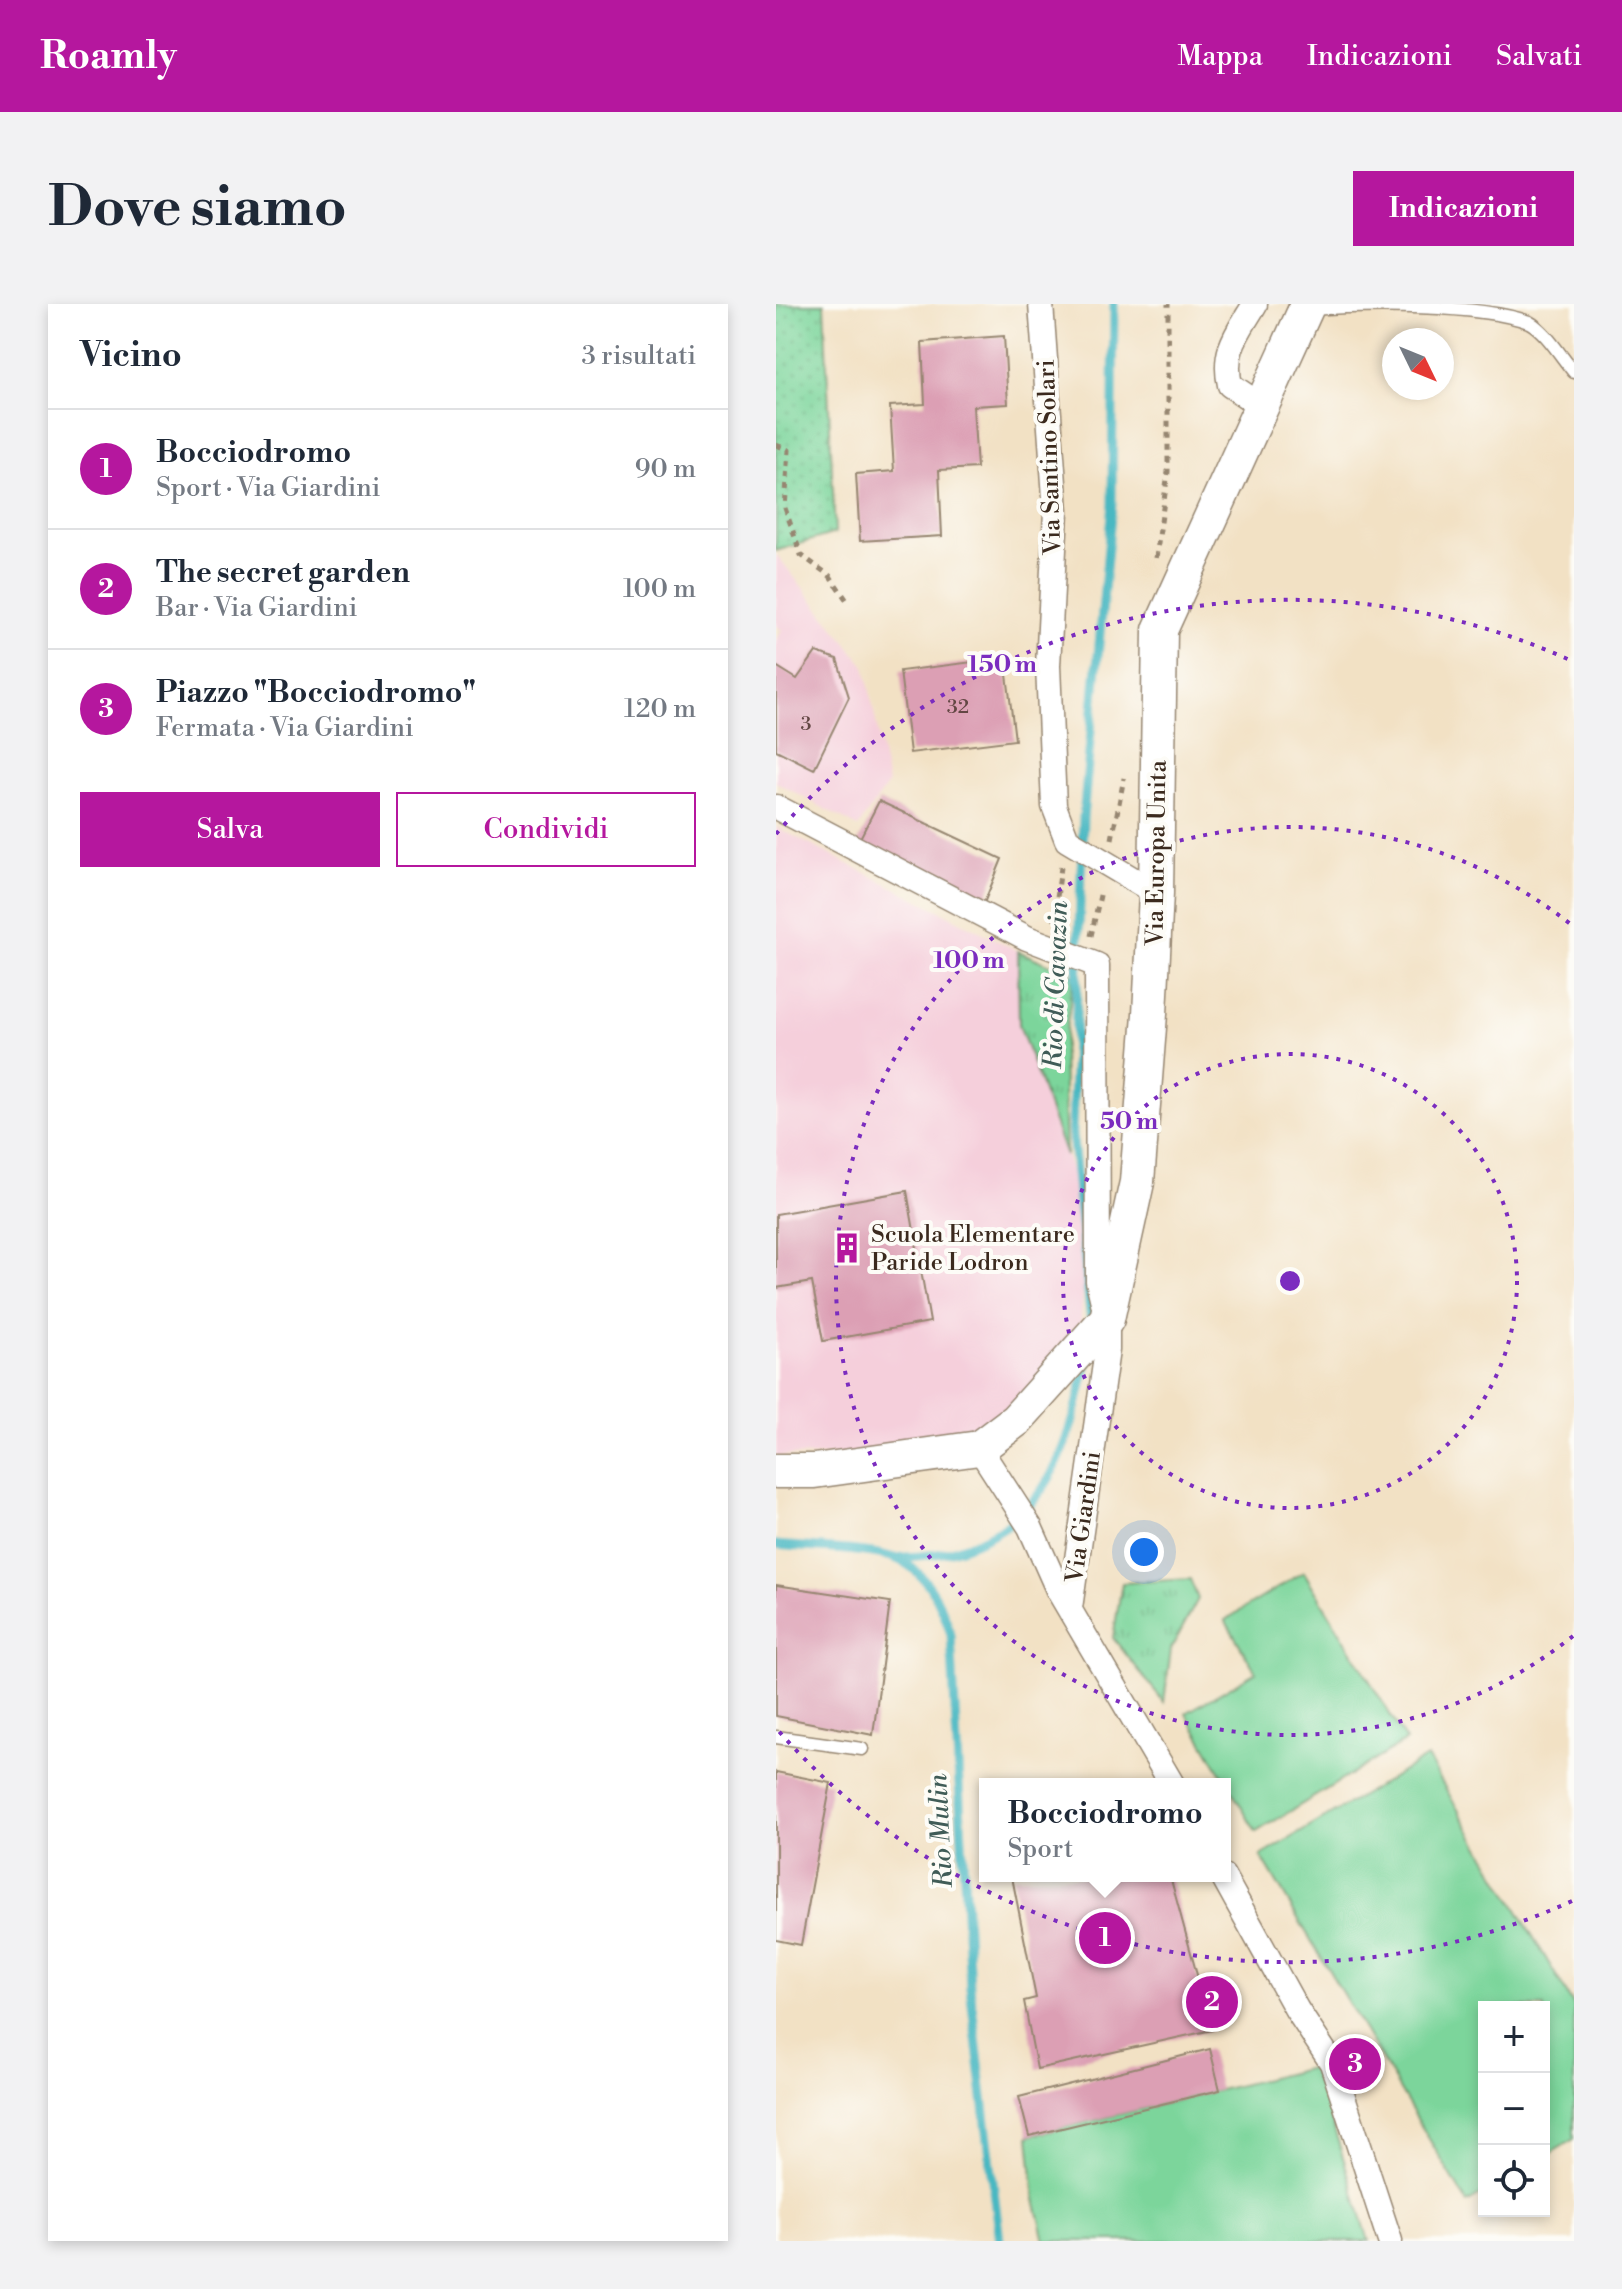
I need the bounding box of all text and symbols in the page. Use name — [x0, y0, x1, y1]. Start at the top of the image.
text: Roamly — [40, 33, 177, 80]
text: Mappa — [1178, 39, 1263, 74]
text: Indicazioni — [1307, 39, 1452, 74]
text: Salvati — [1496, 39, 1582, 74]
button: Indicazioni — [1353, 171, 1574, 246]
text: Dove siamo — [48, 173, 347, 243]
north arrow — [1382, 328, 1454, 400]
text: Vicino — [80, 335, 182, 377]
text: 3 risultati — [581, 340, 696, 372]
street label: Via Santino Solari — [1032, 359, 1068, 556]
text: Bocciodromo — [156, 434, 351, 472]
text: 1 — [100, 453, 112, 485]
text: 90 m — [635, 453, 696, 485]
text: Sport · Via Giardini — [156, 472, 380, 504]
text: The secret garden — [156, 554, 410, 592]
text: 2 — [98, 573, 114, 605]
text: 100 m — [623, 573, 696, 605]
text: Bar · Via Giardini — [156, 592, 357, 624]
text: 150 m — [967, 650, 1037, 680]
text: Piazzo "Bocciodromo" — [156, 674, 476, 712]
text: 3 — [98, 693, 114, 725]
text: 120 m — [624, 693, 696, 725]
house number: 32 — [947, 695, 969, 720]
text: Fermata · Via Giardini — [156, 712, 414, 744]
house number: 3 — [800, 712, 812, 737]
street label: Via Europa Unita — [1140, 759, 1174, 947]
button: Salva — [80, 792, 380, 867]
button: Condividi — [396, 792, 696, 867]
water label: Rio di Cavazin — [1037, 900, 1075, 1071]
text: 100 m — [933, 946, 1005, 976]
text: 50 m — [1100, 1107, 1158, 1137]
place label: Scuola Elementare Paride Lodron — [871, 1220, 1075, 1278]
building icon: Scuola Elementare Paride Lodron — [830, 1231, 864, 1265]
centre of rings — [1276, 1267, 1304, 1295]
street label: Via Giardini — [1060, 1449, 1108, 1586]
your location — [1124, 1532, 1164, 1572]
water label: Rio Mulin — [922, 1773, 960, 1890]
popup — [979, 1778, 1231, 1882]
text: Bocciodromo — [1007, 1795, 1203, 1833]
text: Sport — [1007, 1833, 1073, 1865]
pin: 1 — [1079, 1908, 1131, 1968]
pin: 2 — [1186, 1972, 1238, 2032]
map controls — [1478, 2001, 1550, 2217]
button: + — [1478, 2001, 1550, 2073]
pin: 3 — [1329, 2034, 1381, 2094]
button: − — [1478, 2073, 1550, 2145]
button: locate — [1478, 2145, 1550, 2217]

